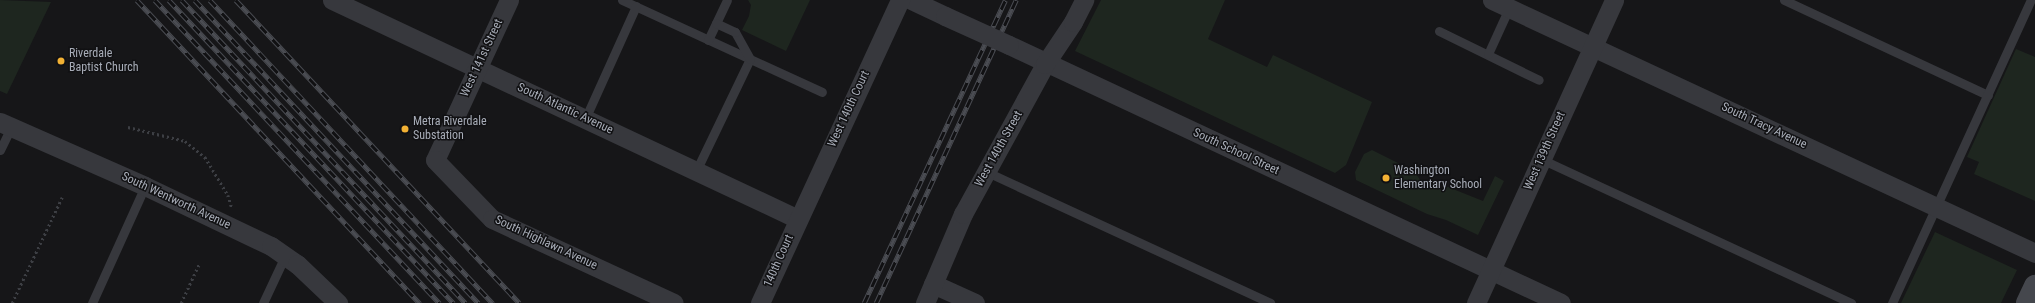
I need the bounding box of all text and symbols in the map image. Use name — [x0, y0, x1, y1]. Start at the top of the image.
street label: West 141st Street — [458, 17, 506, 99]
place label: Riverdale Baptist Church — [69, 47, 139, 75]
marker: Riverdale Baptist Church — [56, 56, 66, 66]
street label: West 140th Court — [825, 69, 873, 149]
street label: South Atlantic Avenue — [515, 81, 615, 137]
street label: South Tracy Avenue — [1719, 100, 1809, 152]
street label: West 140th Street — [972, 109, 1026, 189]
street label: West 139th Street — [1521, 110, 1569, 192]
place label: Metra Riverdale Substation — [413, 115, 487, 143]
marker: Metra Riverdale Substation — [400, 124, 410, 134]
street label: South School Street — [1191, 126, 1281, 178]
place label: Washington Elementary School — [1394, 164, 1482, 192]
street label: South Wentworth Avenue — [119, 169, 233, 233]
marker: Washington Elementary School — [1381, 173, 1391, 183]
street label: South Highlawn Avenue — [492, 213, 600, 273]
street label: 140th Court — [761, 232, 797, 290]

